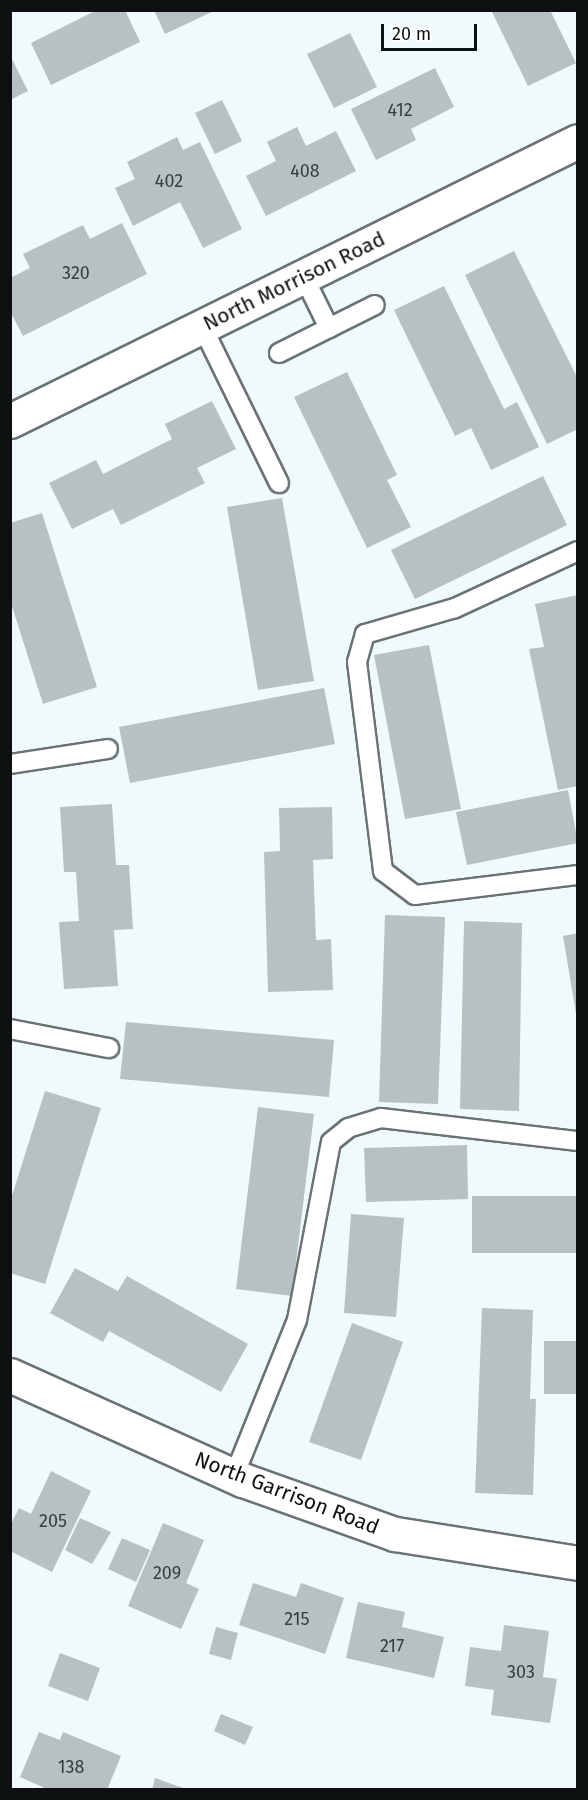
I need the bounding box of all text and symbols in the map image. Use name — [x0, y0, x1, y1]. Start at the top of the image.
scale bar — [384, 12, 480, 50]
text: 20 m — [392, 23, 431, 45]
house number: 412 — [387, 99, 413, 121]
house number: 408 — [290, 160, 320, 182]
house number: 402 — [155, 170, 183, 192]
street label: North Morrison Road — [199, 226, 389, 336]
house number: 320 — [62, 262, 90, 284]
street label: North Garrison Road — [191, 1446, 383, 1540]
house number: 205 — [39, 1510, 67, 1532]
house number: 209 — [153, 1562, 181, 1584]
house number: 215 — [284, 1608, 310, 1630]
house number: 217 — [380, 1635, 404, 1657]
house number: 303 — [507, 1661, 535, 1683]
house number: 138 — [58, 1756, 84, 1778]

